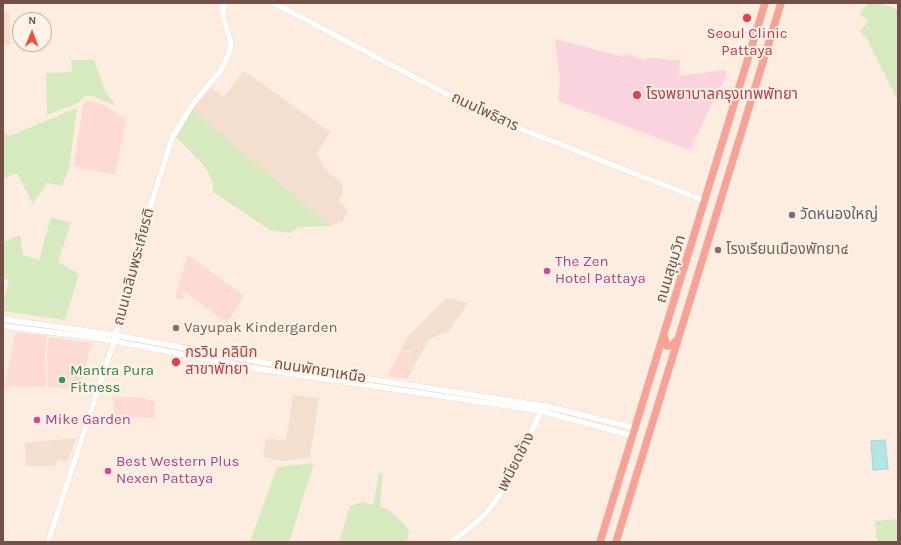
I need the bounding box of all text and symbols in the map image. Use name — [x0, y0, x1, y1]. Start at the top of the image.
north arrow — [12, 12, 52, 52]
marker: Seoul Clinic Pattaya — [741, 12, 753, 24]
text: N — [28, 14, 36, 27]
place label: Seoul Clinic Pattaya — [707, 25, 787, 60]
place label: โรงพยาบาลกรุงเทพพัทยา — [646, 86, 798, 104]
street label: ถนนโพธิสาร — [448, 89, 522, 135]
marker: โรงพยาบาลกรุงเทพพัทยา — [631, 89, 643, 101]
street label: ถนนเฉลิมพระเกียรติ — [110, 206, 158, 328]
place label: วัดหนองใหญ่ — [800, 206, 878, 224]
marker: วัดหนองใหญ่ — [787, 210, 797, 220]
street label: ถนนสุขุมวิท — [652, 233, 690, 305]
place label: โรงเรียนเมืองพัทยา๔ — [726, 241, 848, 259]
marker: โรงเรียนเมืองพัทยา๔ — [713, 245, 723, 255]
place label: The Zen Hotel Pattaya — [555, 253, 646, 288]
marker: The Zen Hotel Pattaya — [542, 266, 552, 276]
place label: Vayupak Kindergarden — [184, 319, 338, 337]
marker: Vayupak Kindergarden — [171, 323, 181, 333]
place label: กรวิน คลินิก สาขาพัทยา — [185, 344, 257, 379]
street label: ถนนพัทยาเหนือ — [273, 355, 367, 387]
marker: กรวิน คลินิก สาขาพัทยา — [170, 356, 182, 368]
place label: Mantra Pura Fitness — [70, 362, 154, 397]
marker: Mantra Pura Fitness — [57, 375, 67, 385]
place label: Mike Garden — [45, 411, 131, 429]
marker: Mike Garden — [32, 415, 42, 425]
street label: เพนียดช้าง — [493, 429, 539, 495]
place label: Best Western Plus Nexen Pattaya — [116, 453, 239, 488]
marker: Best Western Plus Nexen Pattaya — [103, 466, 113, 476]

